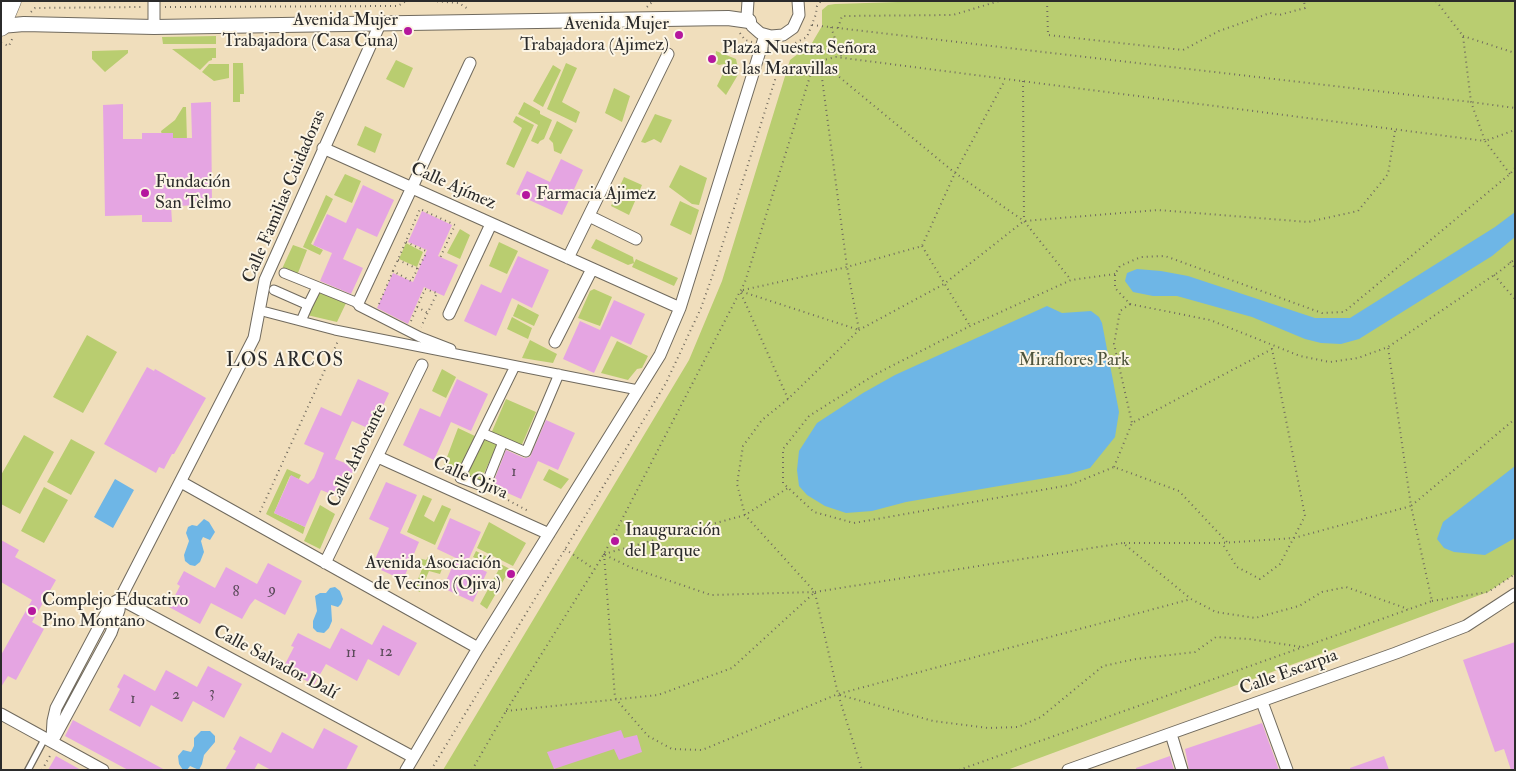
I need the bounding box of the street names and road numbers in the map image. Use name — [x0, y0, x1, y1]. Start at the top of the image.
street label: Calle Familias Cuidadoras — [239, 107, 331, 287]
street label: Calle Ajímez — [407, 159, 499, 215]
street label: Calle Arbotante — [324, 401, 392, 511]
street label: Calle Ojiva — [429, 453, 511, 505]
street label: Calle Salvador Dalí — [209, 621, 341, 705]
street label: Calle Escarpia — [1237, 645, 1341, 701]

